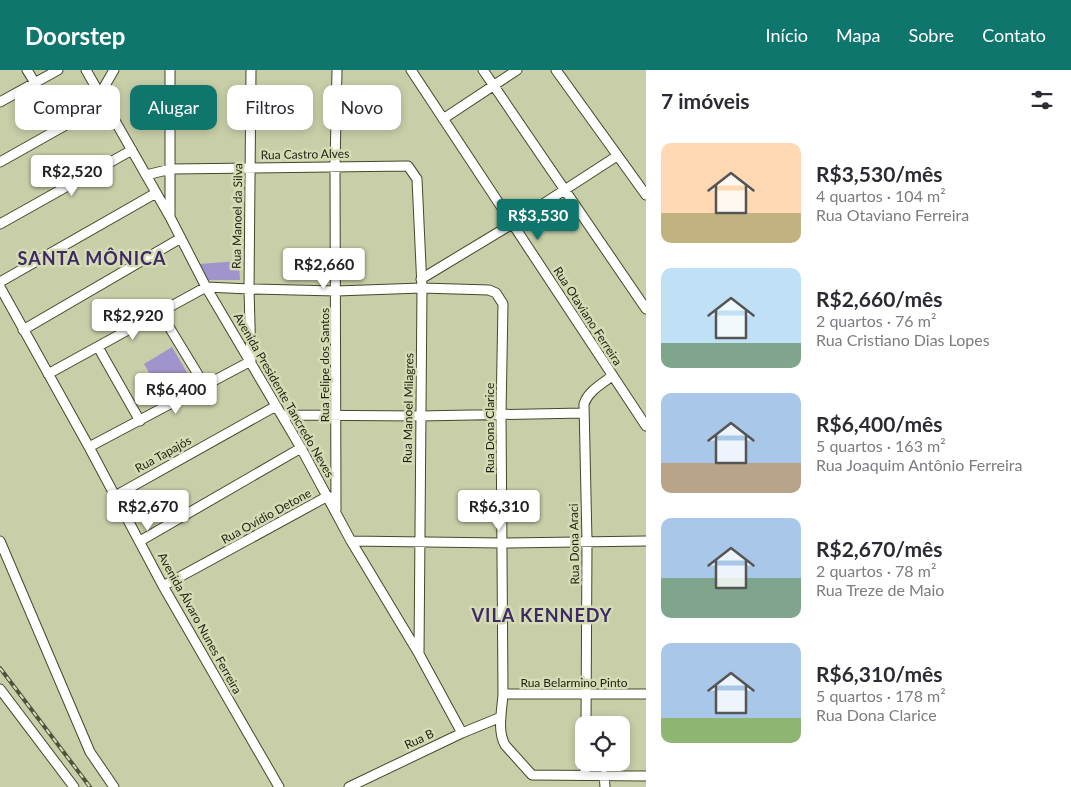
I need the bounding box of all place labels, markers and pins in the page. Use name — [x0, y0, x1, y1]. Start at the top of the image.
pin: R$2,520 — [26, 154, 118, 197]
pin: R$3,530 — [492, 198, 584, 241]
pin: R$2,660 — [278, 248, 370, 290]
pin: R$2,920 — [87, 298, 179, 341]
pin: R$6,400 — [130, 372, 222, 415]
pin: R$2,670 — [102, 490, 194, 532]
pin: R$6,310 — [453, 490, 545, 532]

